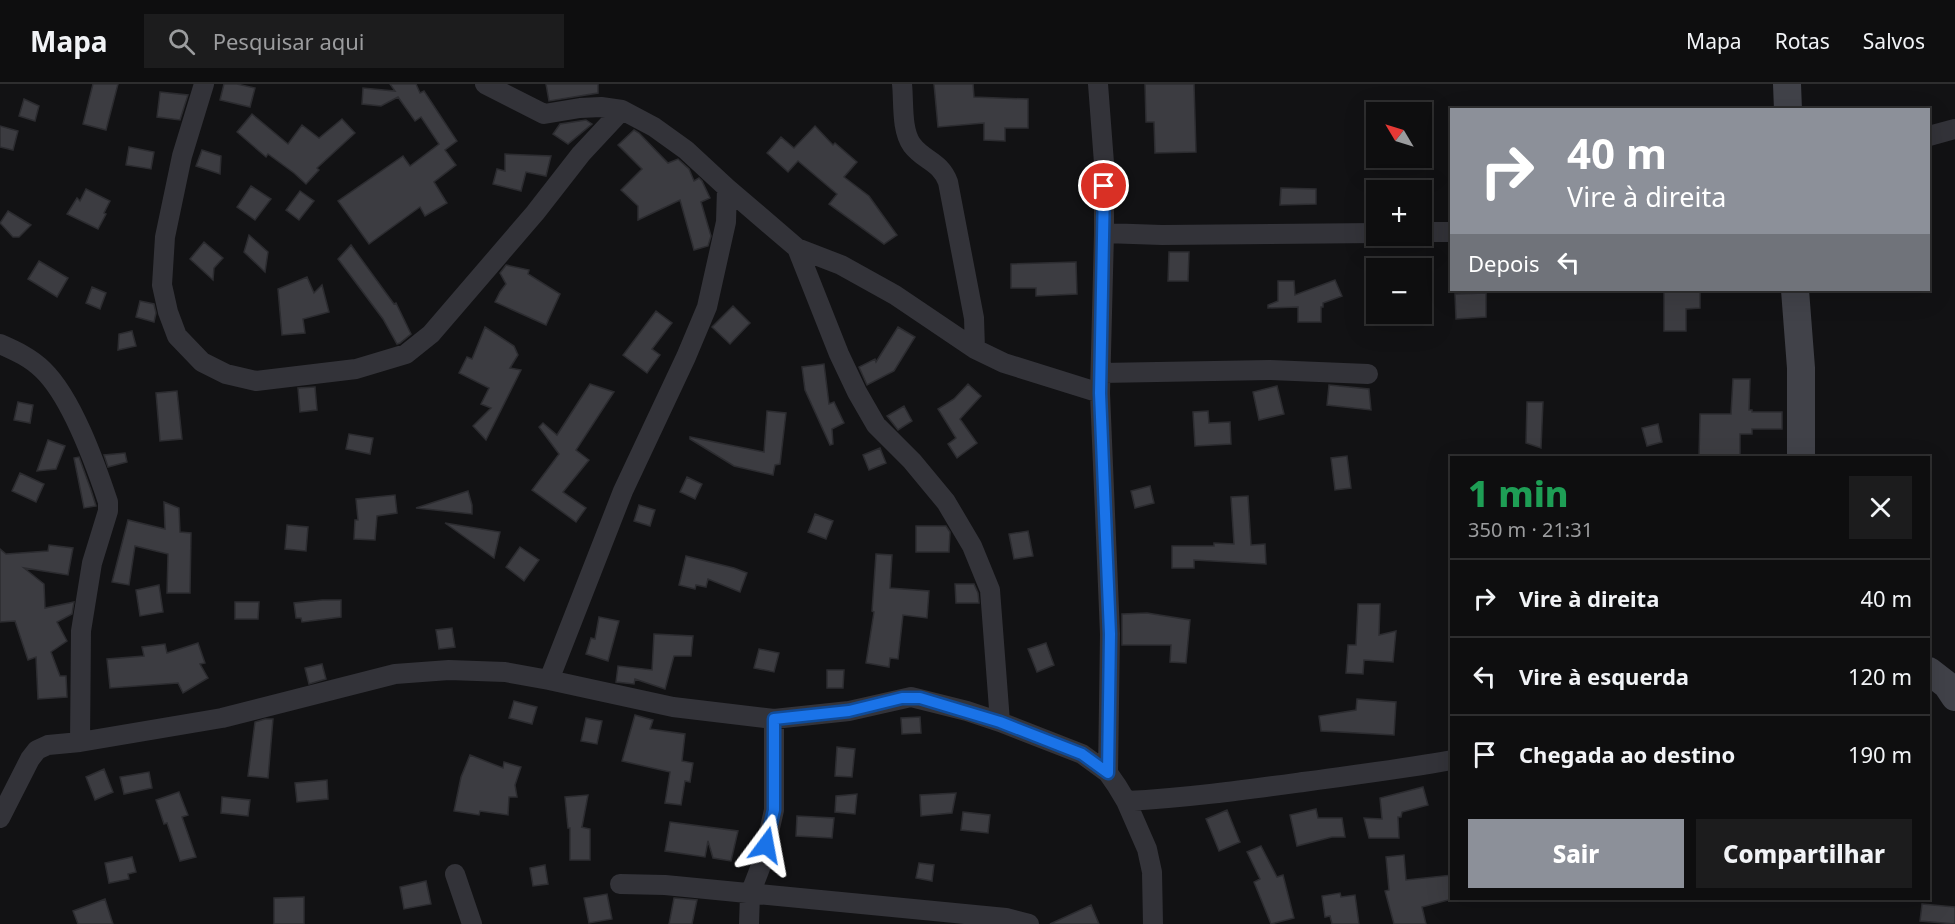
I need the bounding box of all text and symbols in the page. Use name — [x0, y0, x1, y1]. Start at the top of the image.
search box — [144, 14, 564, 68]
text: Mapa — [30, 22, 108, 60]
icon: search — [165, 25, 198, 58]
text: Pesquisar aqui — [213, 26, 365, 56]
text: Mapa — [1686, 27, 1742, 55]
text: Rotas — [1775, 27, 1830, 55]
text: Salvos — [1863, 27, 1925, 55]
north arrow — [1366, 102, 1432, 168]
map controls — [1366, 102, 1432, 324]
text: 40 m — [1567, 124, 1667, 181]
icon: right — [1468, 132, 1546, 210]
pin — [1078, 160, 1129, 211]
icon: arrive — [1087, 169, 1120, 202]
text: Vire à direita — [1567, 178, 1726, 215]
button: + — [1366, 180, 1432, 246]
icon: left — [1552, 246, 1585, 279]
text: Depois — [1468, 248, 1540, 278]
button: − — [1366, 258, 1432, 324]
text: 1 min — [1468, 469, 1569, 518]
button: close — [1849, 476, 1912, 539]
text: 350 m · 21:31 — [1468, 516, 1593, 543]
icon: right — [1468, 582, 1501, 615]
text: Vire à direita — [1519, 583, 1659, 613]
text: 40 m — [1861, 583, 1912, 613]
icon: left — [1468, 660, 1501, 693]
text: Vire à esquerda — [1519, 661, 1689, 691]
text: 120 m — [1848, 661, 1912, 691]
icon: arrive — [1468, 738, 1501, 771]
text: Chegada ao destino — [1519, 739, 1735, 769]
text: 190 m — [1848, 739, 1912, 769]
position arrow — [734, 813, 798, 877]
button: Sair — [1468, 819, 1684, 888]
button: Compartilhar — [1696, 819, 1912, 888]

